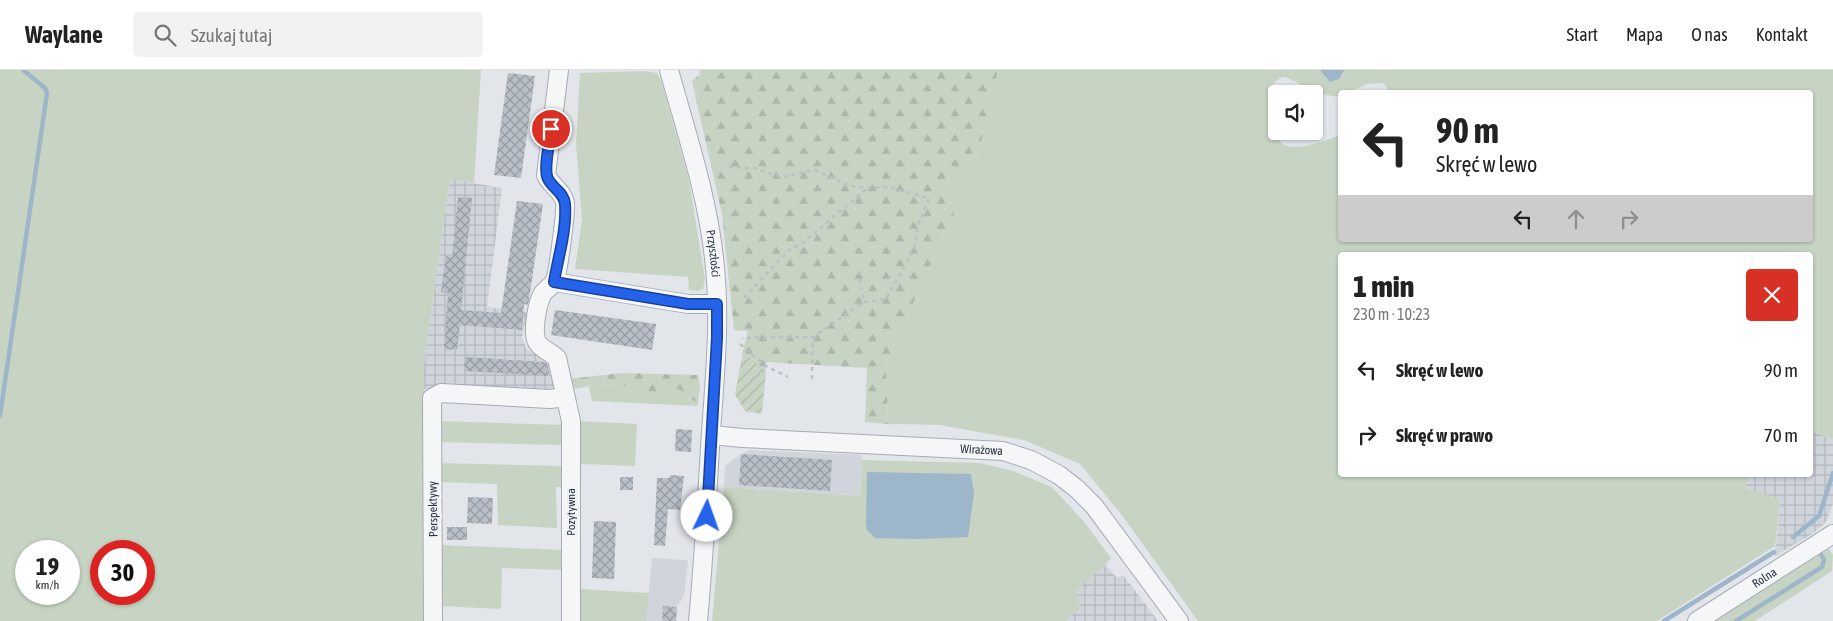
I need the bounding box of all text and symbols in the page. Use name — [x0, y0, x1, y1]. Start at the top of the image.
search box — [133, 12, 483, 57]
text: Waylane — [25, 21, 103, 48]
icon: search — [151, 21, 179, 49]
text: Szukaj tutaj — [191, 24, 272, 46]
text: Start — [1566, 24, 1598, 45]
text: Mapa — [1626, 24, 1663, 45]
text: O nas — [1691, 24, 1728, 45]
text: Kontakt — [1756, 24, 1808, 45]
map controls — [1268, 85, 1323, 140]
button: sound — [1268, 85, 1323, 140]
pin — [530, 108, 572, 150]
icon: left — [1353, 110, 1418, 175]
text: 90 m — [1436, 110, 1499, 150]
icon: arrive — [537, 115, 565, 143]
text: Skręć w lewo — [1436, 151, 1537, 177]
icon: left — [1509, 205, 1537, 233]
icon: ahead — [1562, 205, 1590, 233]
icon: right — [1615, 205, 1643, 233]
street label: Przyszłości — [703, 229, 723, 278]
text: 1 min — [1353, 269, 1414, 303]
button: close — [1746, 269, 1798, 321]
text: 230 m · 10:23 — [1353, 305, 1430, 323]
icon: left — [1353, 356, 1381, 384]
text: Skręć w lewo — [1396, 359, 1483, 381]
text: 90 m — [1764, 359, 1798, 381]
icon: right — [1353, 421, 1381, 449]
text: Skręć w prawo — [1396, 424, 1493, 446]
text: 70 m — [1764, 424, 1798, 446]
street label: Wirażowa — [960, 442, 1003, 458]
street label: Perspektywy — [426, 481, 440, 537]
street label: Pozytywna — [564, 488, 578, 536]
position arrow — [680, 489, 732, 541]
speed limit sign: 30 — [90, 540, 155, 605]
text: 19 — [36, 552, 59, 580]
street label: Rolna — [1750, 565, 1779, 591]
text: km/h — [36, 578, 59, 592]

